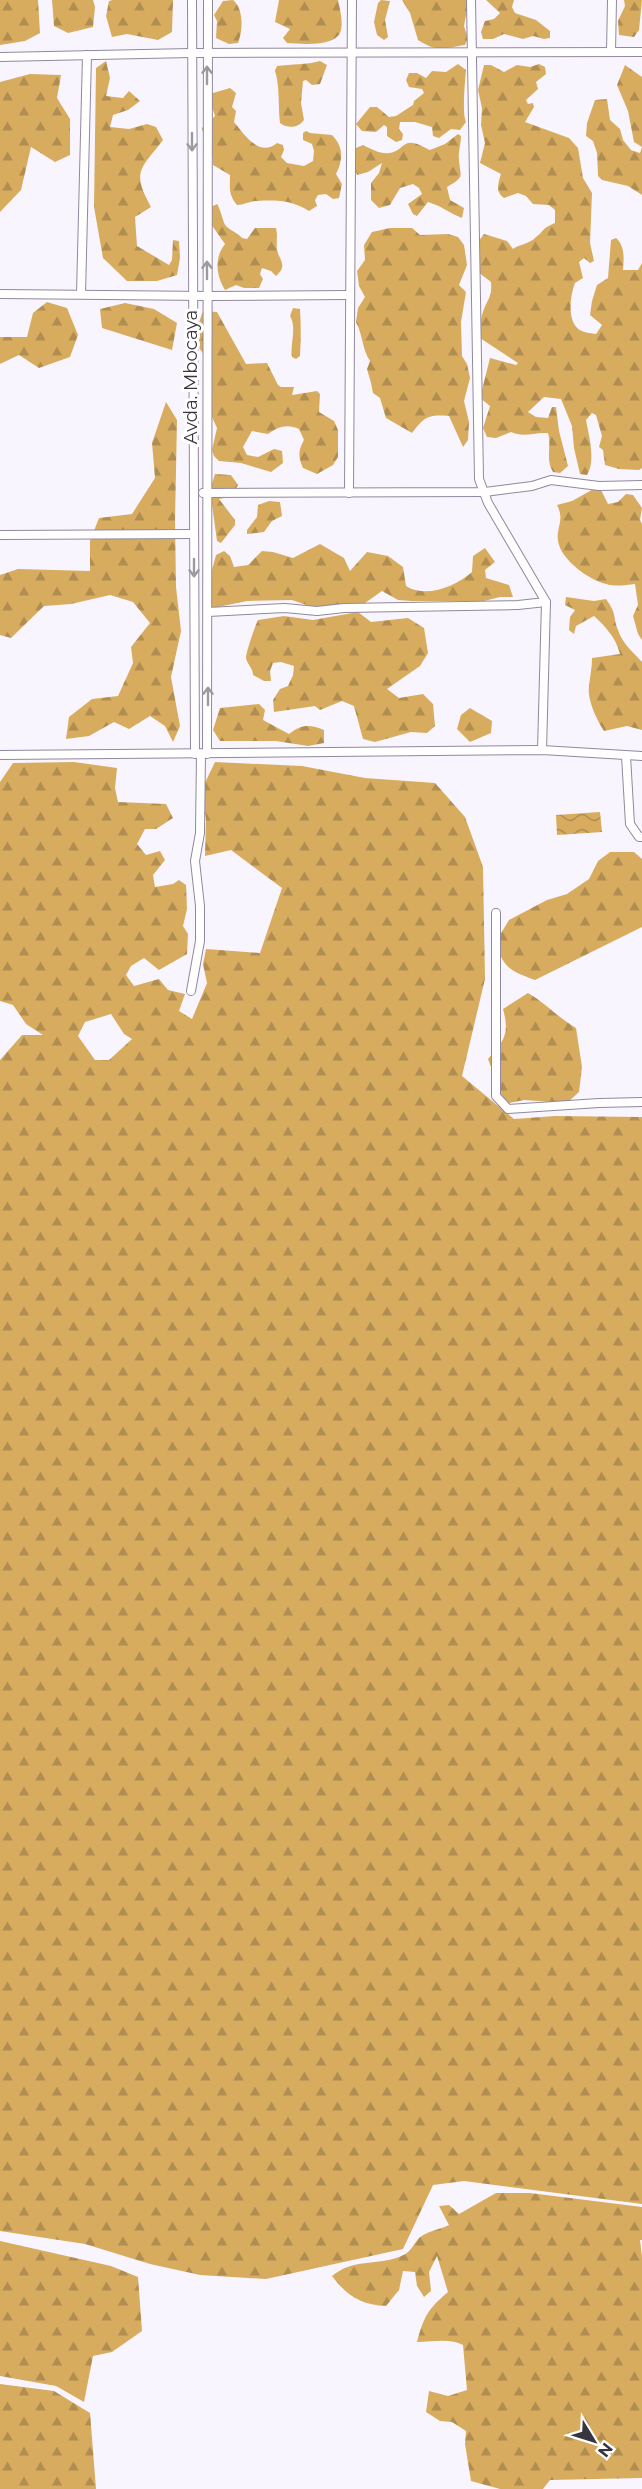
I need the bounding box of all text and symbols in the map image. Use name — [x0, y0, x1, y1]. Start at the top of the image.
one-way arrow — [201, 65, 213, 85]
one-way arrow — [186, 132, 198, 152]
one-way arrow — [202, 260, 213, 280]
street label: Avda. Mbocaya — [180, 310, 202, 444]
one-way arrow — [188, 558, 200, 578]
one-way arrow — [202, 686, 214, 706]
north arrow — [564, 2411, 624, 2471]
text: N — [594, 2439, 617, 2461]

